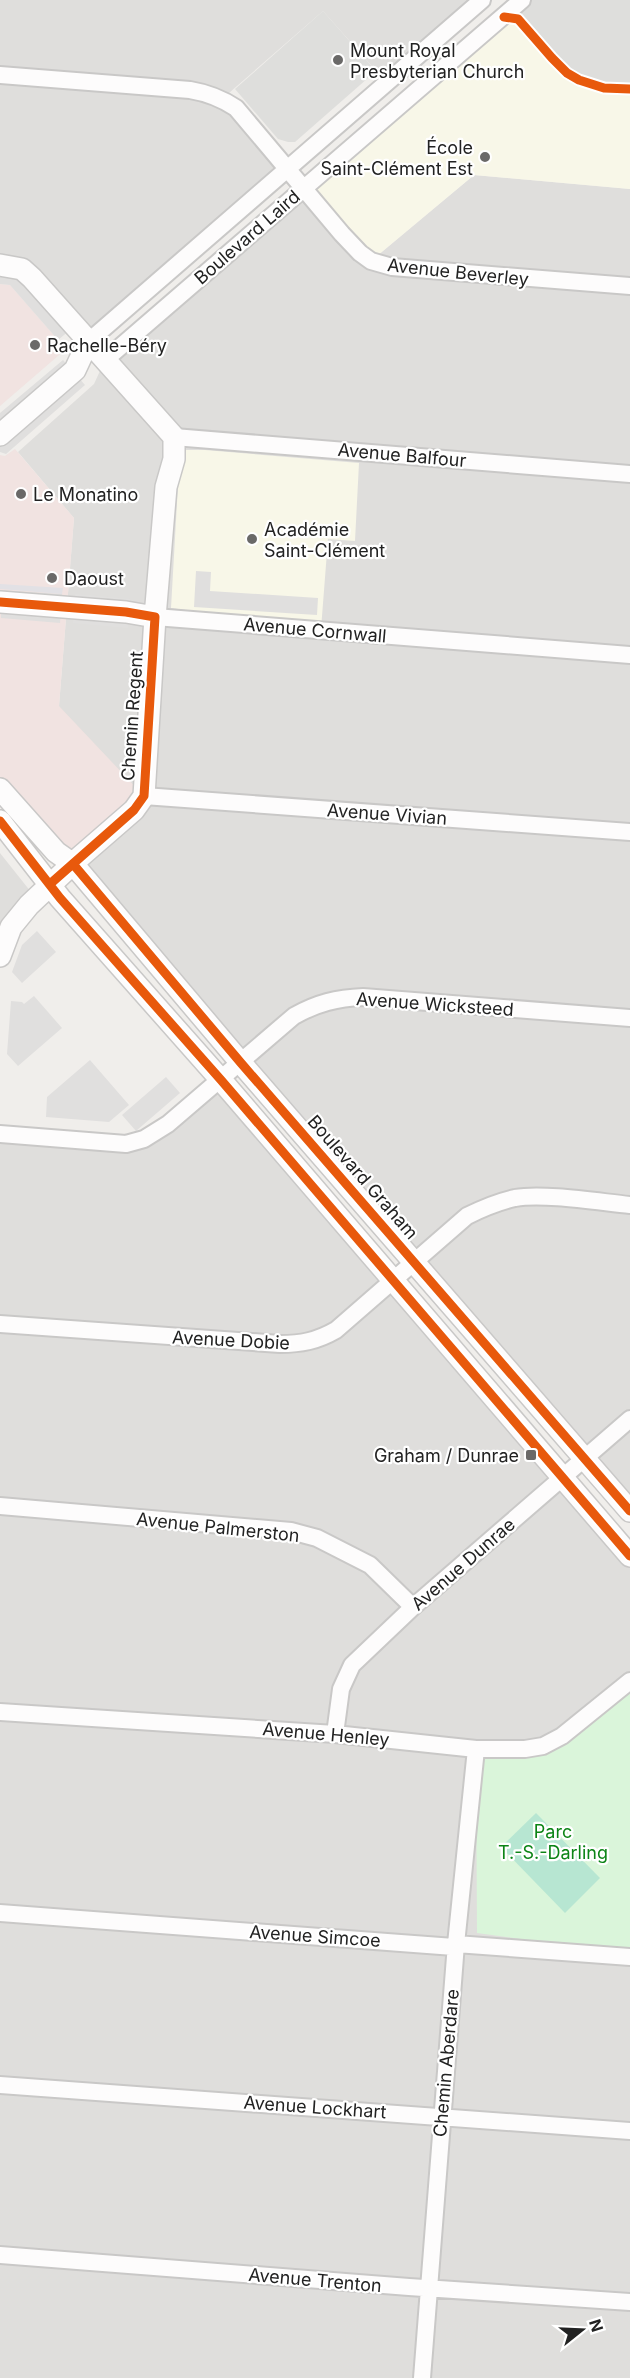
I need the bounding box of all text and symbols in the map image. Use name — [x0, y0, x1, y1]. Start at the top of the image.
place label: Mount Royal Presbyterian Church — [350, 40, 524, 82]
marker: Mount Royal Presbyterian Church — [331, 53, 345, 67]
place label: École Saint-Clément Est — [320, 136, 473, 179]
marker: École Saint-Clément Est — [478, 150, 492, 164]
street label: Boulevard Laird — [190, 186, 304, 288]
street label: Avenue Beverley — [386, 254, 530, 290]
place label: Rachelle-Béry — [47, 335, 167, 356]
marker: Rachelle-Béry — [28, 338, 42, 352]
street label: Avenue Balfour — [337, 439, 467, 471]
place label: Le Monatino — [33, 484, 138, 505]
marker: Le Monatino — [14, 487, 28, 501]
place label: Académie Saint-Clément — [264, 519, 385, 561]
marker: Académie Saint-Clément — [245, 532, 259, 546]
place label: Daoust — [64, 568, 124, 589]
marker: Daoust — [45, 571, 59, 585]
street label: Avenue Cornwall — [243, 613, 387, 647]
street label: Chemin Regent — [117, 650, 147, 782]
street label: Avenue Vivian — [326, 799, 448, 829]
street label: Avenue Wicksteed — [356, 988, 514, 1020]
street label: Boulevard Graham — [303, 1111, 423, 1243]
street label: Avenue Dobie — [172, 1326, 290, 1354]
place label: Graham / Dunrae — [374, 1445, 519, 1466]
marker: Graham / Dunrae — [524, 1448, 538, 1462]
street label: Avenue Palmerston — [135, 1508, 301, 1546]
street label: Avenue Dunrae — [407, 1513, 519, 1615]
street label: Avenue Henley — [262, 1718, 390, 1750]
park label: Parc T.-S.-Darling — [498, 1821, 608, 1863]
street label: Avenue Simcoe — [249, 1921, 381, 1951]
street label: Chemin Aberdare — [429, 1988, 463, 2138]
street label: Avenue Lockhart — [243, 2092, 387, 2122]
street label: Avenue Trenton — [248, 2264, 382, 2296]
north arrow — [552, 2300, 612, 2360]
text: N — [585, 2316, 608, 2334]

